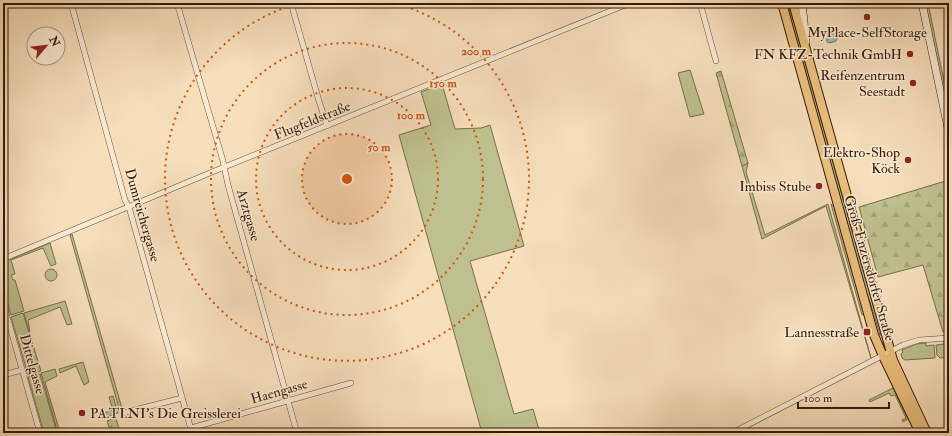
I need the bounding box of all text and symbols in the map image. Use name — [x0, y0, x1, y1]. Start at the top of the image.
marker: MyPlace-SelfStorage — [862, 12, 872, 22]
place label: MyPlace-SelfStorage — [807, 24, 927, 42]
north arrow — [26, 26, 66, 66]
text: N — [46, 33, 63, 50]
text: 200 m — [461, 44, 492, 59]
place label: FN KFZ-Technik GmbH — [754, 46, 902, 63]
marker: FN KFZ-Technik GmbH — [905, 49, 915, 59]
place label: Reifenzentrum Seestadt — [820, 67, 905, 100]
text: 150 m — [429, 76, 457, 91]
marker: Reifenzentrum Seestadt — [908, 78, 918, 88]
street label: Flugfeldstraße — [271, 97, 353, 144]
text: 100 m — [397, 108, 426, 123]
text: 50 m — [367, 140, 391, 155]
place label: Elektro-Shop Köck — [823, 144, 900, 177]
marker: Elektro-Shop Köck — [903, 155, 913, 165]
street label: Dumreichergasse — [121, 167, 164, 264]
centre of rings — [340, 172, 354, 186]
place label: Imbiss Stube — [739, 178, 811, 195]
marker: Imbiss Stube — [814, 181, 824, 191]
street label: Arztgasse — [233, 186, 264, 243]
street label: Groß-Enzersdorfer Straße — [841, 193, 899, 343]
place label: Lannesstraße — [784, 324, 859, 341]
marker: Lannesstraße — [862, 327, 872, 337]
street label: Dittelgasse — [16, 332, 49, 396]
street label: Haengasse — [249, 375, 310, 408]
scale bar — [798, 384, 889, 410]
text: 100 m — [804, 391, 833, 406]
place label: PA.TI.NI's Die Greisslerei — [90, 405, 241, 422]
marker: PA.TI.NI's Die Greisslerei — [77, 408, 87, 418]

